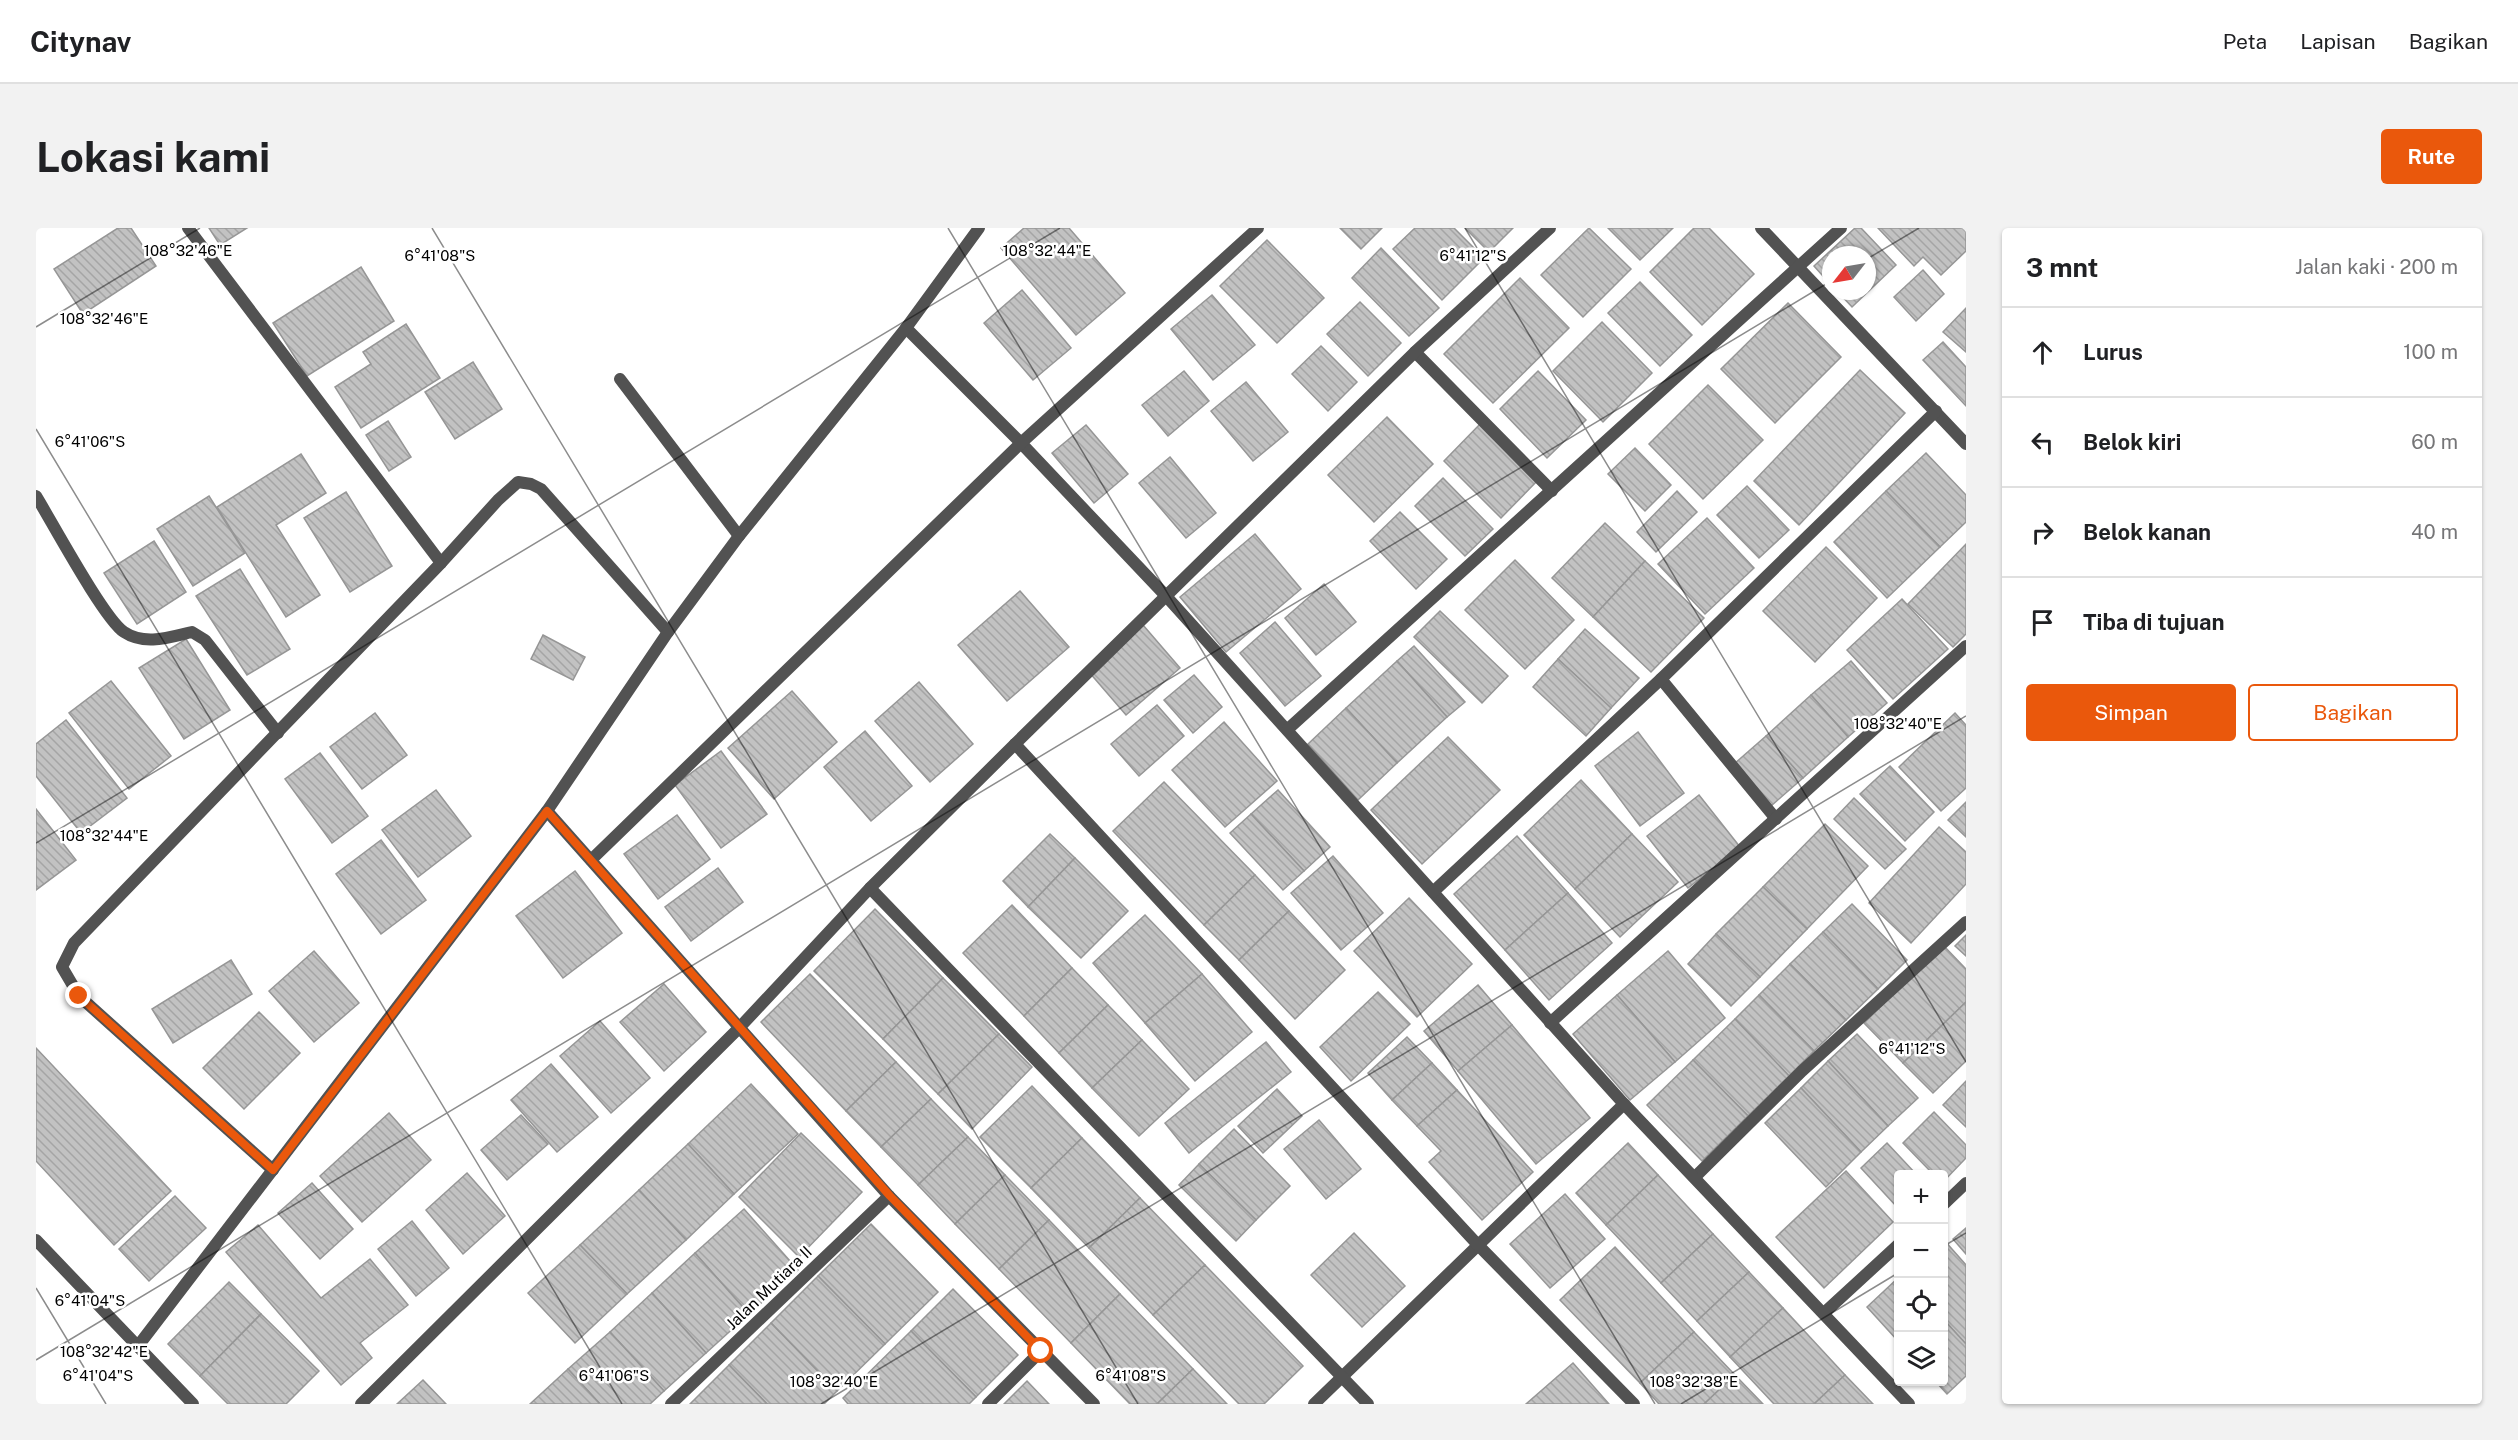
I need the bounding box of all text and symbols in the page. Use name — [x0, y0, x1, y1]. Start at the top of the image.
text: Citynav — [30, 25, 131, 58]
text: Peta — [2223, 29, 2267, 54]
text: Lapisan — [2300, 29, 2376, 54]
text: Bagikan — [2409, 29, 2488, 54]
button: Rute — [2381, 129, 2482, 184]
text: Lokasi kami — [36, 132, 270, 181]
text: 108°32'46"E — [144, 242, 232, 259]
text: 108°32'44"E — [1003, 242, 1091, 259]
north arrow — [1822, 246, 1876, 300]
text: 6°41'08"S — [405, 247, 475, 264]
text: 6°41'12"S — [1439, 247, 1507, 264]
text: 3 mnt — [2026, 252, 2098, 283]
text: Jalan kaki · 200 m — [2295, 255, 2458, 279]
text: 108°32'46"E — [60, 310, 148, 327]
icon: ahead — [2026, 336, 2059, 369]
text: Lurus — [2083, 339, 2143, 365]
text: 100 m — [2403, 340, 2458, 364]
icon: left — [2026, 426, 2059, 459]
text: Belok kiri — [2083, 429, 2181, 455]
text: 60 m — [2411, 430, 2458, 454]
text: 6°41'06"S — [55, 433, 125, 450]
icon: right — [2026, 516, 2059, 549]
text: Belok kanan — [2083, 519, 2211, 545]
text: 40 m — [2411, 520, 2458, 544]
icon: arrive — [2026, 606, 2059, 639]
text: Tiba di tujuan — [2083, 609, 2224, 635]
button: Simpan — [2026, 684, 2236, 741]
button: Bagikan — [2248, 684, 2458, 741]
text: 108°32'40"E — [1854, 715, 1942, 732]
text: 108°32'44"E — [60, 827, 148, 844]
route end — [65, 982, 91, 1008]
text: 6°41'12"S — [1878, 1040, 1946, 1057]
map controls — [1894, 1170, 1948, 1386]
button: + — [1894, 1170, 1948, 1224]
button: − — [1894, 1224, 1948, 1278]
street label: Jalan Mutiara II — [722, 1242, 816, 1334]
button: locate — [1894, 1278, 1948, 1332]
text: 6°41'04"S — [55, 1292, 125, 1309]
button: layers — [1894, 1332, 1948, 1386]
route start — [1027, 1337, 1053, 1363]
text: 108°32'42"E — [60, 1343, 148, 1360]
text: 6°41'04"S — [63, 1367, 133, 1384]
text: 6°41'06"S — [579, 1367, 649, 1384]
text: 6°41'08"S — [1096, 1367, 1166, 1384]
text: 108°32'40"E — [790, 1373, 878, 1390]
text: 108°32'38"E — [1650, 1373, 1738, 1390]

